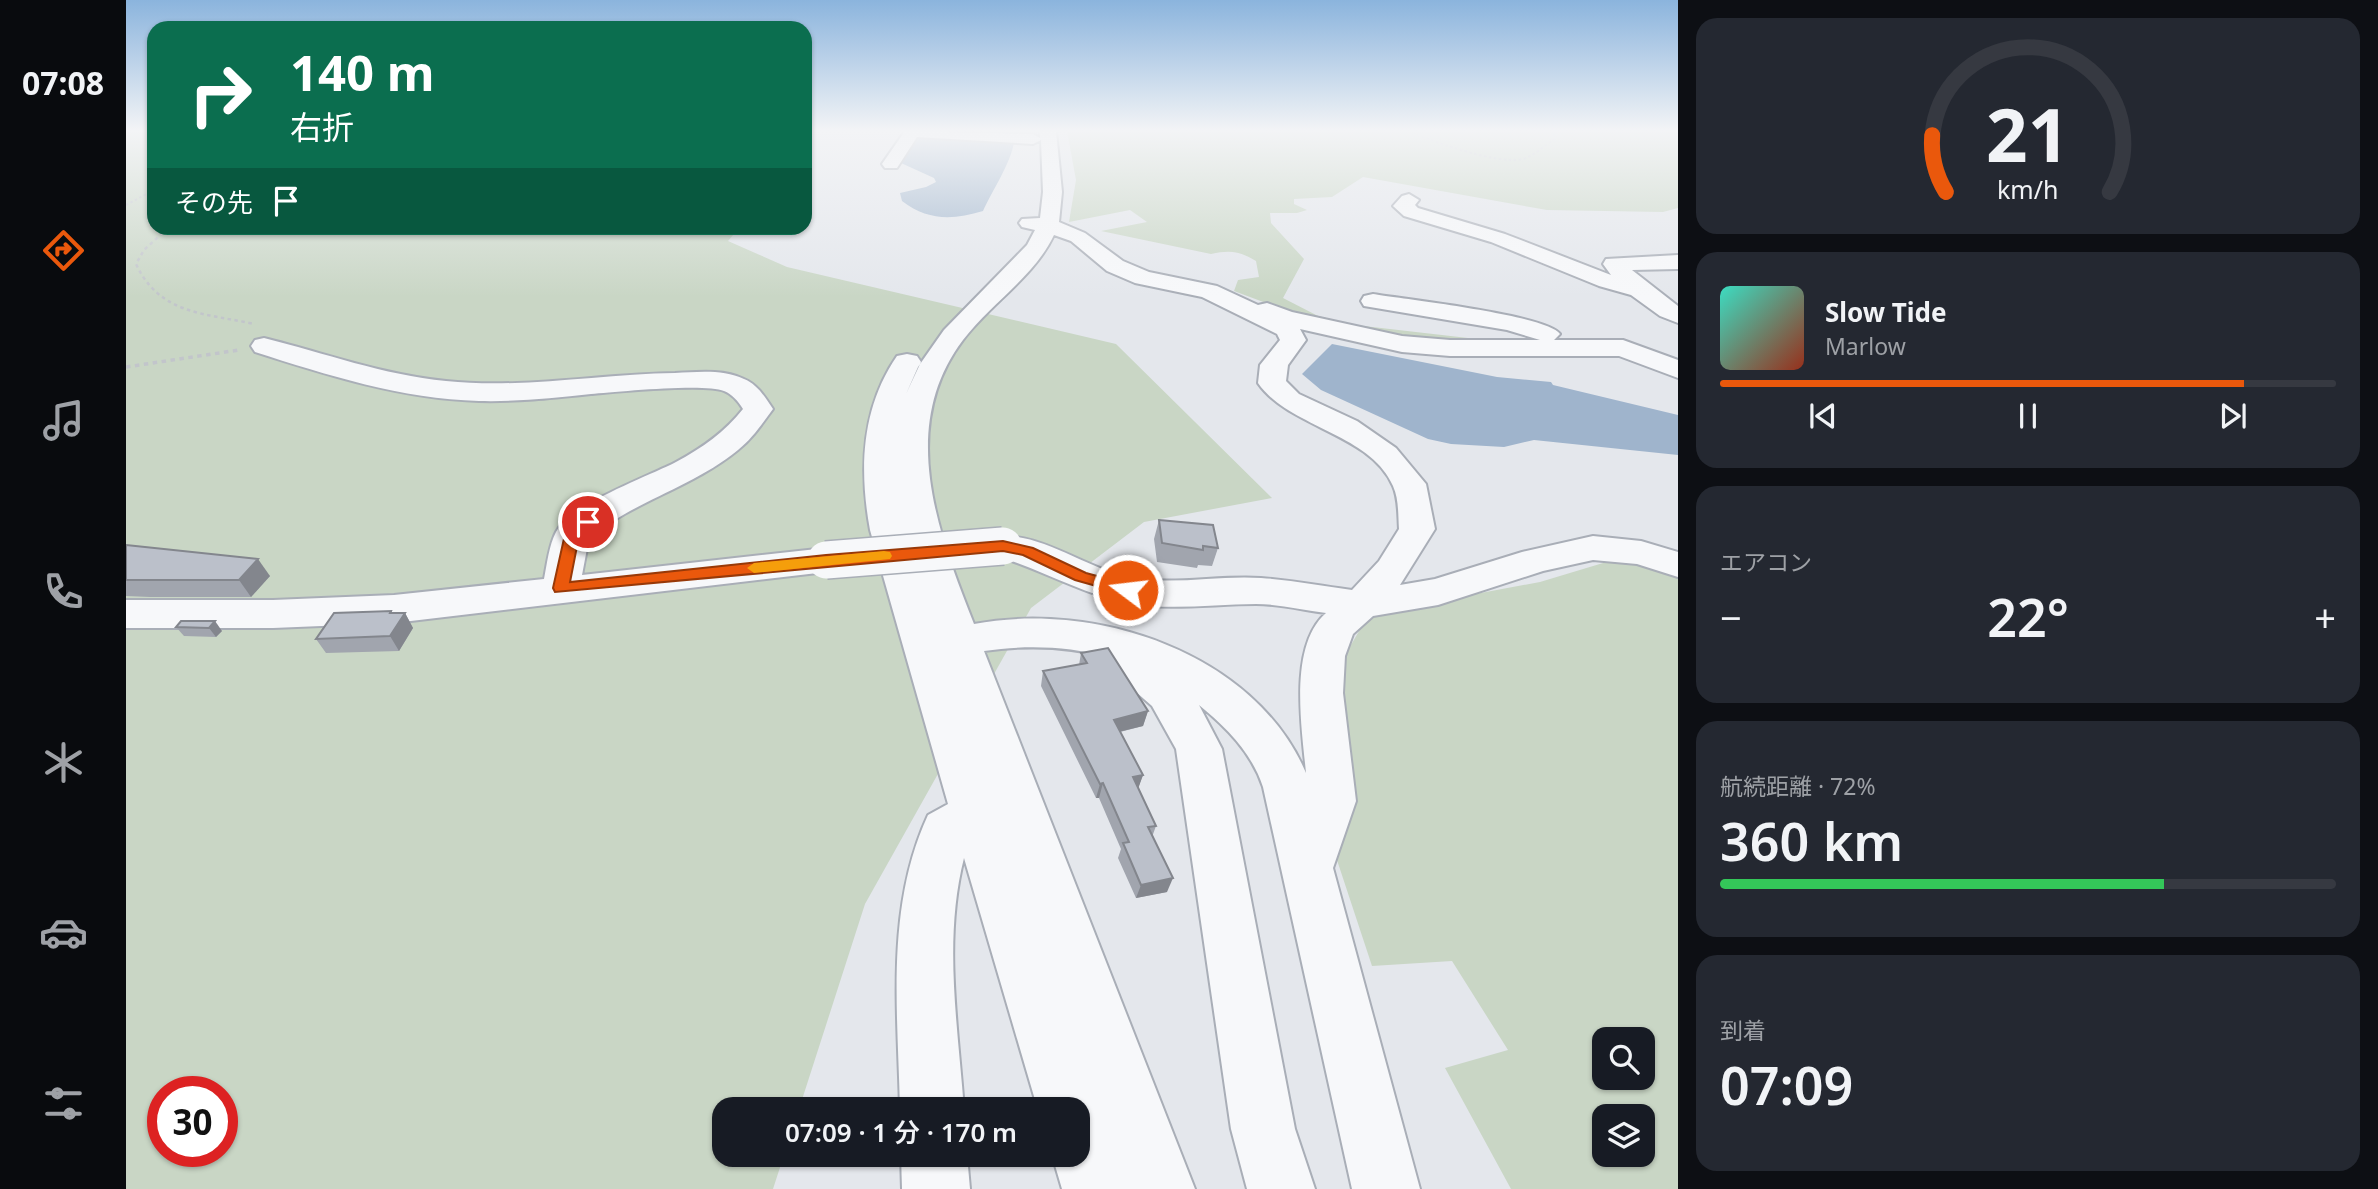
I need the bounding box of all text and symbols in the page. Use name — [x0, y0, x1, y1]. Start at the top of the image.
text: 140 m — [290, 39, 435, 105]
icon: right — [175, 49, 266, 140]
text: 07:08 — [22, 61, 104, 104]
text: 21 — [1986, 84, 2070, 183]
text: 右折 — [290, 105, 354, 148]
text: km/h — [1997, 172, 2059, 206]
icon: arrive — [267, 182, 305, 220]
text: その先 — [175, 184, 253, 220]
icon: directions — [39, 226, 88, 275]
text: Slow Tide — [1825, 294, 1947, 330]
text: Marlow — [1825, 330, 1906, 362]
icon: music — [39, 396, 88, 445]
icon: previous — [1804, 397, 1842, 435]
icon: pause — [2009, 397, 2047, 435]
icon: next — [2214, 397, 2252, 435]
pin — [558, 492, 618, 552]
icon: arrive — [569, 503, 607, 541]
text: エアコン — [1720, 546, 1812, 578]
position arrow — [1091, 553, 1165, 627]
icon: phone — [39, 567, 88, 616]
text: 22° — [1987, 581, 2069, 652]
text: − — [1720, 591, 1742, 643]
text: + — [2314, 591, 2336, 643]
icon: climate — [39, 738, 88, 787]
text: 航続距離 · 72% — [1720, 770, 1876, 802]
text: 360 km — [1720, 805, 1903, 876]
icon: car — [39, 908, 88, 957]
text: 到着 — [1720, 1014, 1766, 1046]
map controls — [1592, 1027, 1655, 1167]
button: search — [1592, 1027, 1655, 1090]
text: 07:09 — [1720, 1049, 1853, 1120]
speed limit sign: 30 — [147, 1076, 238, 1167]
icon: filters — [39, 1079, 88, 1128]
button: layers — [1592, 1104, 1655, 1167]
text: 07:09 · 1 分 · 170 m — [785, 1114, 1017, 1150]

